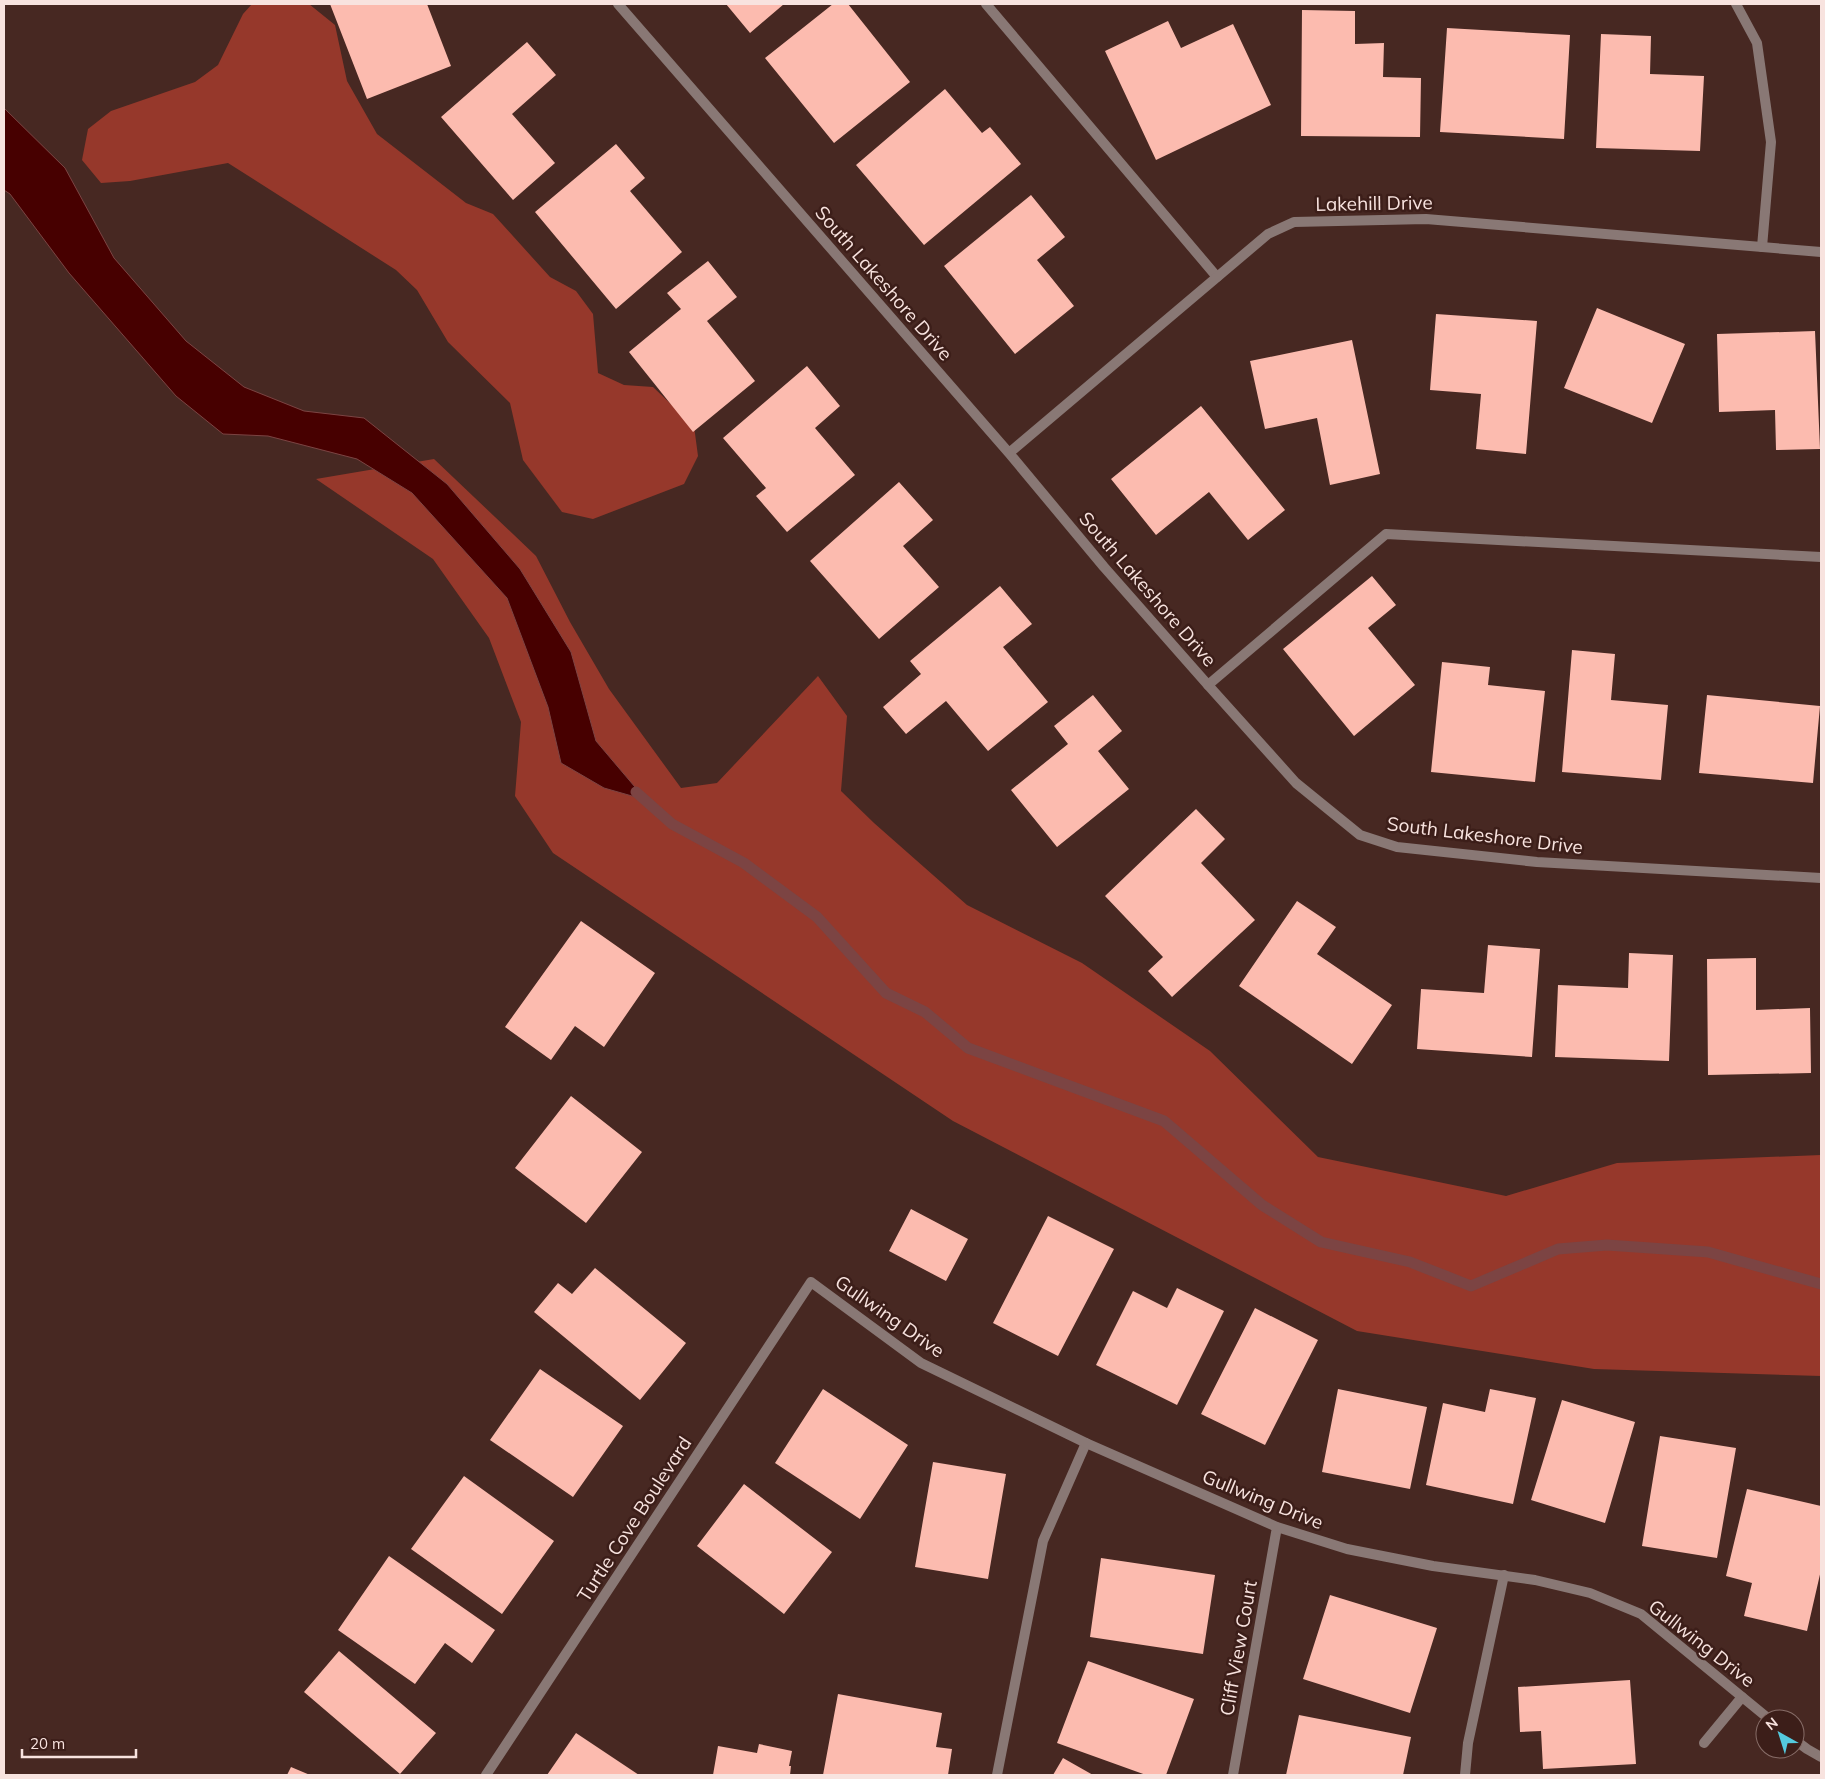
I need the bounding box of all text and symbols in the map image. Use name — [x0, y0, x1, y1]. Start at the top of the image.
street label: Lakehill Drive — [1315, 190, 1433, 216]
street label: South Lakeshore Drive — [810, 201, 958, 365]
street label: South Lakeshore Drive — [1074, 507, 1222, 671]
street label: South Lakeshore Drive — [1386, 811, 1584, 859]
street label: Gullwing Drive — [831, 1269, 949, 1363]
street label: Turtle Cove Boulevard — [572, 1432, 696, 1606]
street label: Gullwing Drive — [1199, 1464, 1327, 1534]
street label: Cliff View Court — [1214, 1578, 1262, 1718]
street label: Gullwing Drive — [1644, 1594, 1760, 1692]
north arrow — [1755, 1709, 1805, 1759]
text: N — [1762, 1714, 1782, 1734]
scale bar — [22, 1726, 136, 1758]
text: 20 m — [30, 1734, 65, 1753]

